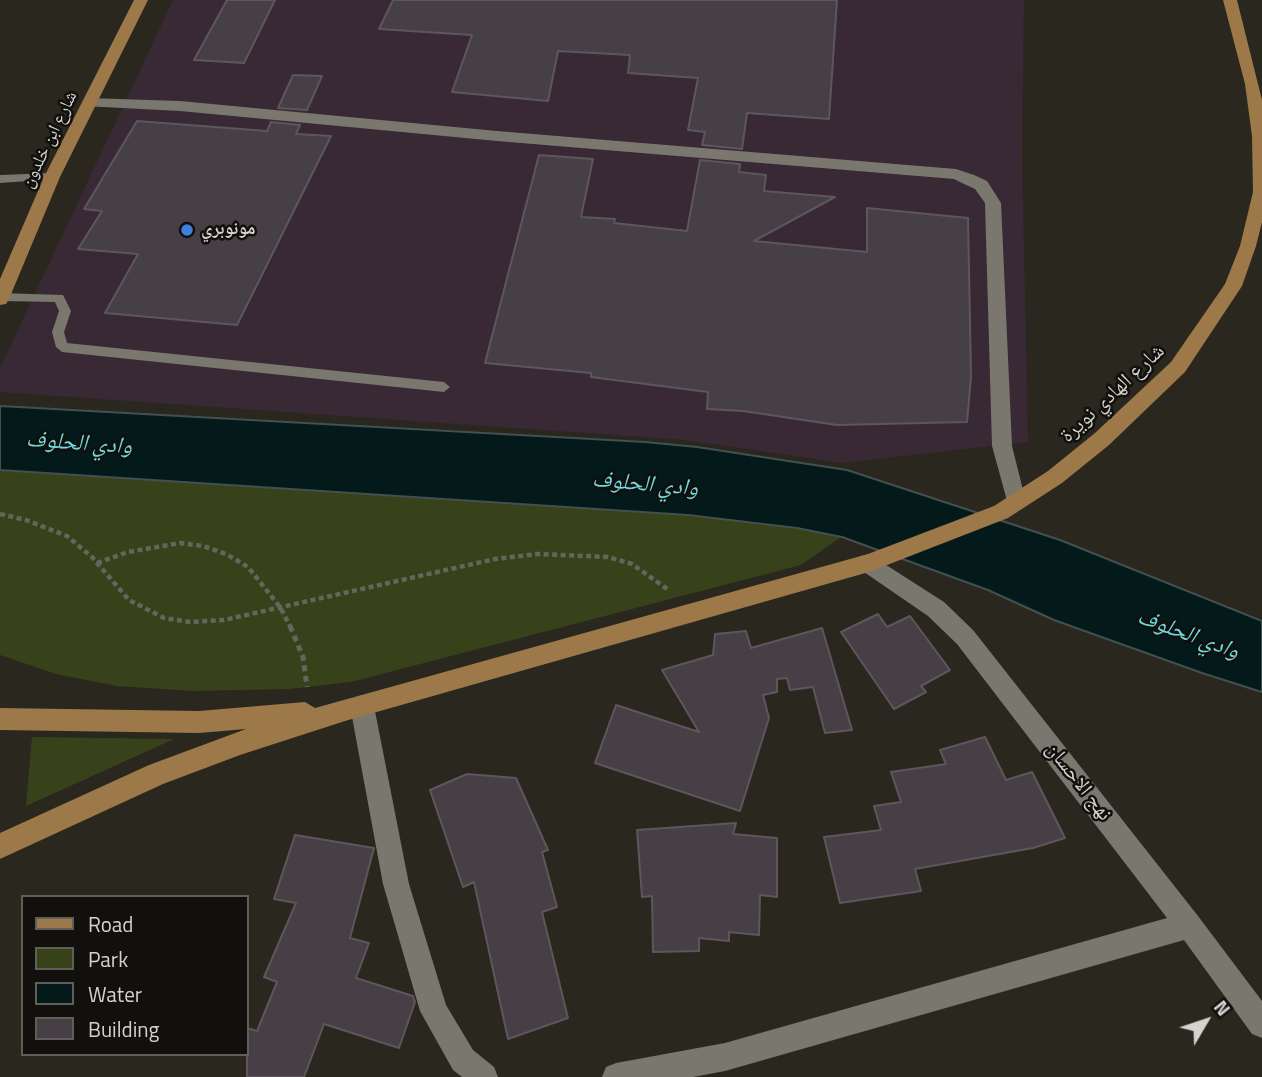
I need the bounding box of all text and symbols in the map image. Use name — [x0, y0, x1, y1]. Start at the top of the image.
street label: شارع ابن خلدون — [17, 88, 83, 192]
place label: مونوبري — [201, 219, 256, 241]
marker: مونوبري — [179, 222, 195, 238]
street label: شارع الهادي نويرة — [1056, 339, 1170, 449]
water label: وادي الحلوف — [25, 427, 133, 461]
water label: وادي الحلوف — [591, 467, 699, 503]
water label: وادي الحلوف — [1133, 604, 1243, 666]
street label: نهج الاحسان — [1039, 738, 1117, 826]
legend — [21, 895, 248, 1056]
text: Road — [88, 908, 133, 940]
text: Park — [88, 943, 128, 975]
text: Water — [88, 978, 142, 1010]
north arrow — [1171, 986, 1241, 1056]
text: N — [1207, 993, 1238, 1022]
text: Building — [88, 1013, 159, 1045]

